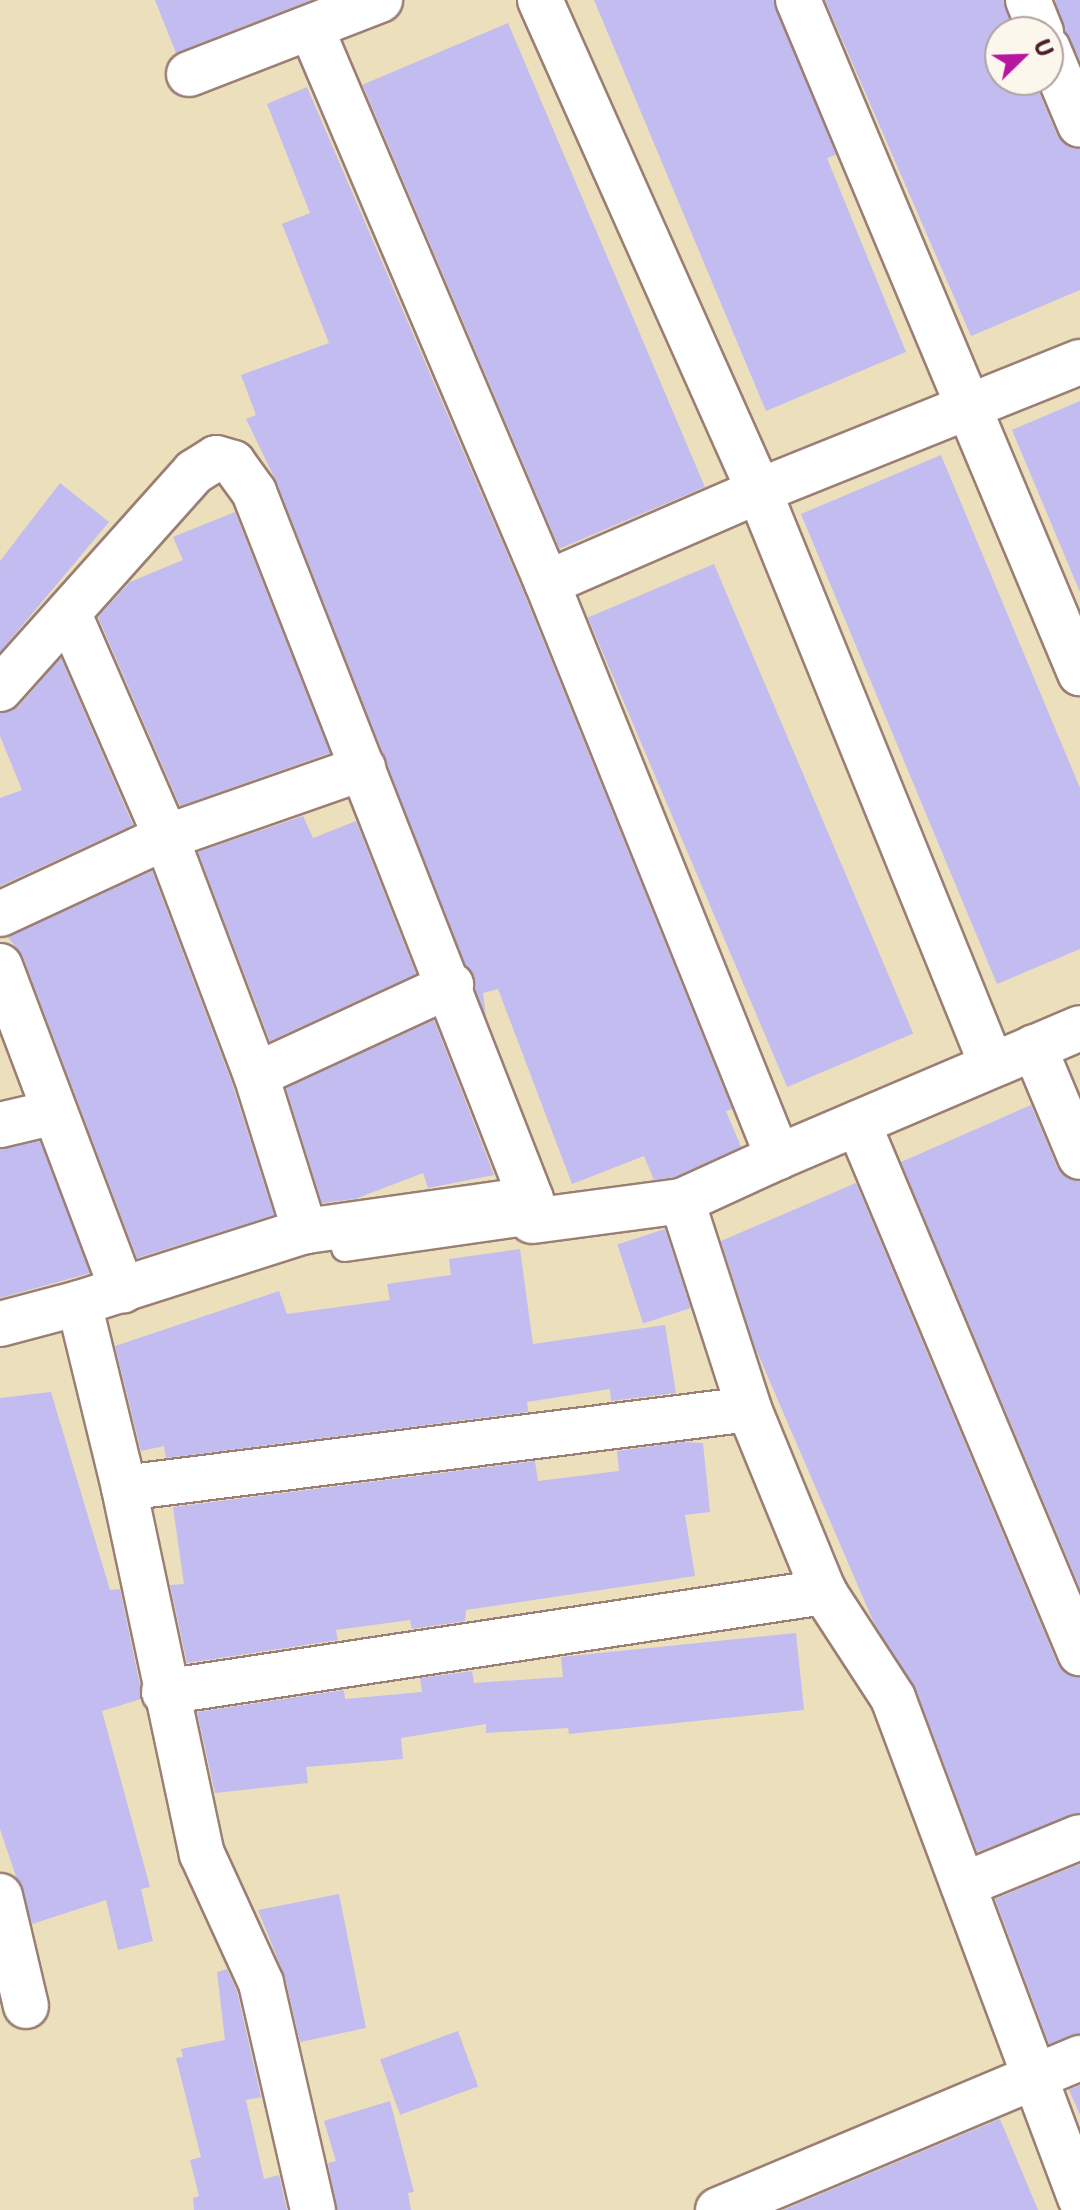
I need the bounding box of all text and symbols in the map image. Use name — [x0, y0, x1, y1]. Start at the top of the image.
north arrow — [984, 16, 1064, 96]
text: U — [1026, 33, 1063, 61]

